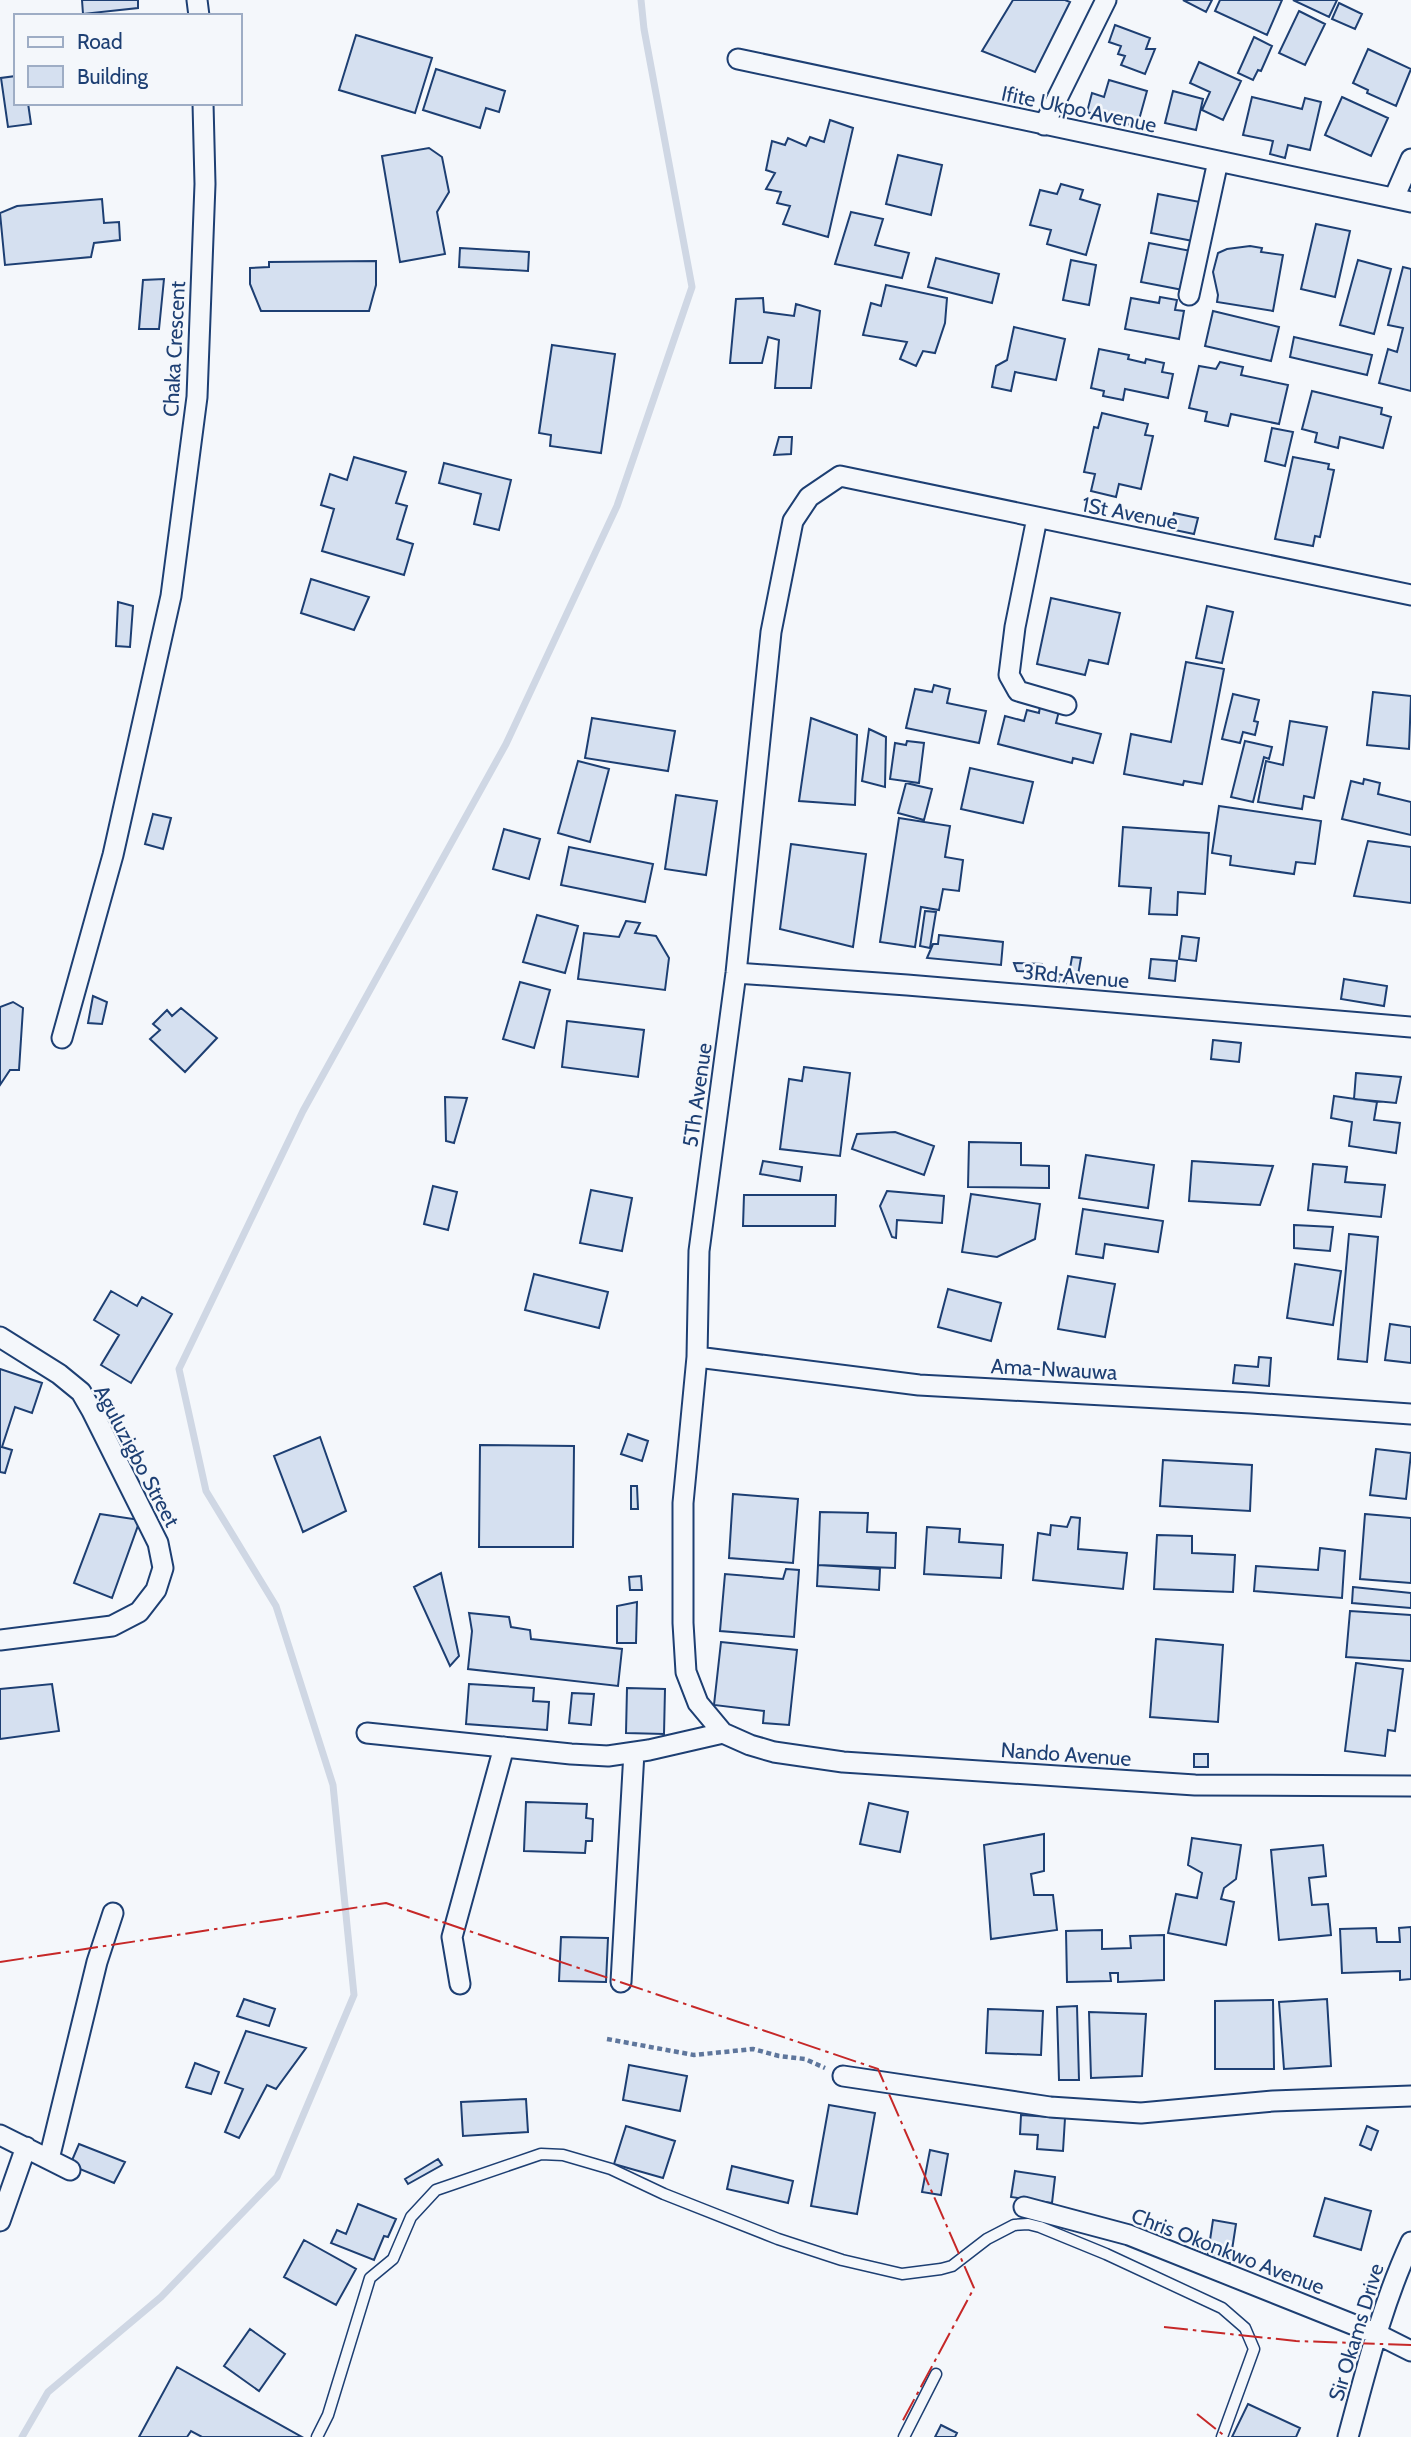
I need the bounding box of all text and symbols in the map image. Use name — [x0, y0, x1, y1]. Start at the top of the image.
legend — [14, 14, 242, 105]
text: Road — [77, 29, 123, 54]
text: Building — [77, 64, 149, 89]
street label: Ifite Ukpo Avenue — [999, 80, 1159, 138]
street label: Chaka Crescent — [158, 280, 190, 418]
street label: 1St Avenue — [1080, 491, 1180, 535]
street label: 3Rd Avenue — [1022, 959, 1130, 993]
street label: 5Th Avenue — [677, 1041, 717, 1149]
street label: Ama-Nwauwa — [990, 1353, 1118, 1385]
street label: Aguluzigbo Street — [89, 1381, 185, 1531]
street label: Nando Avenue — [1000, 1737, 1132, 1771]
street label: Chris Okonkwo Avenue — [1128, 2203, 1328, 2299]
street label: Sir Okams Drive — [1323, 2260, 1389, 2404]

